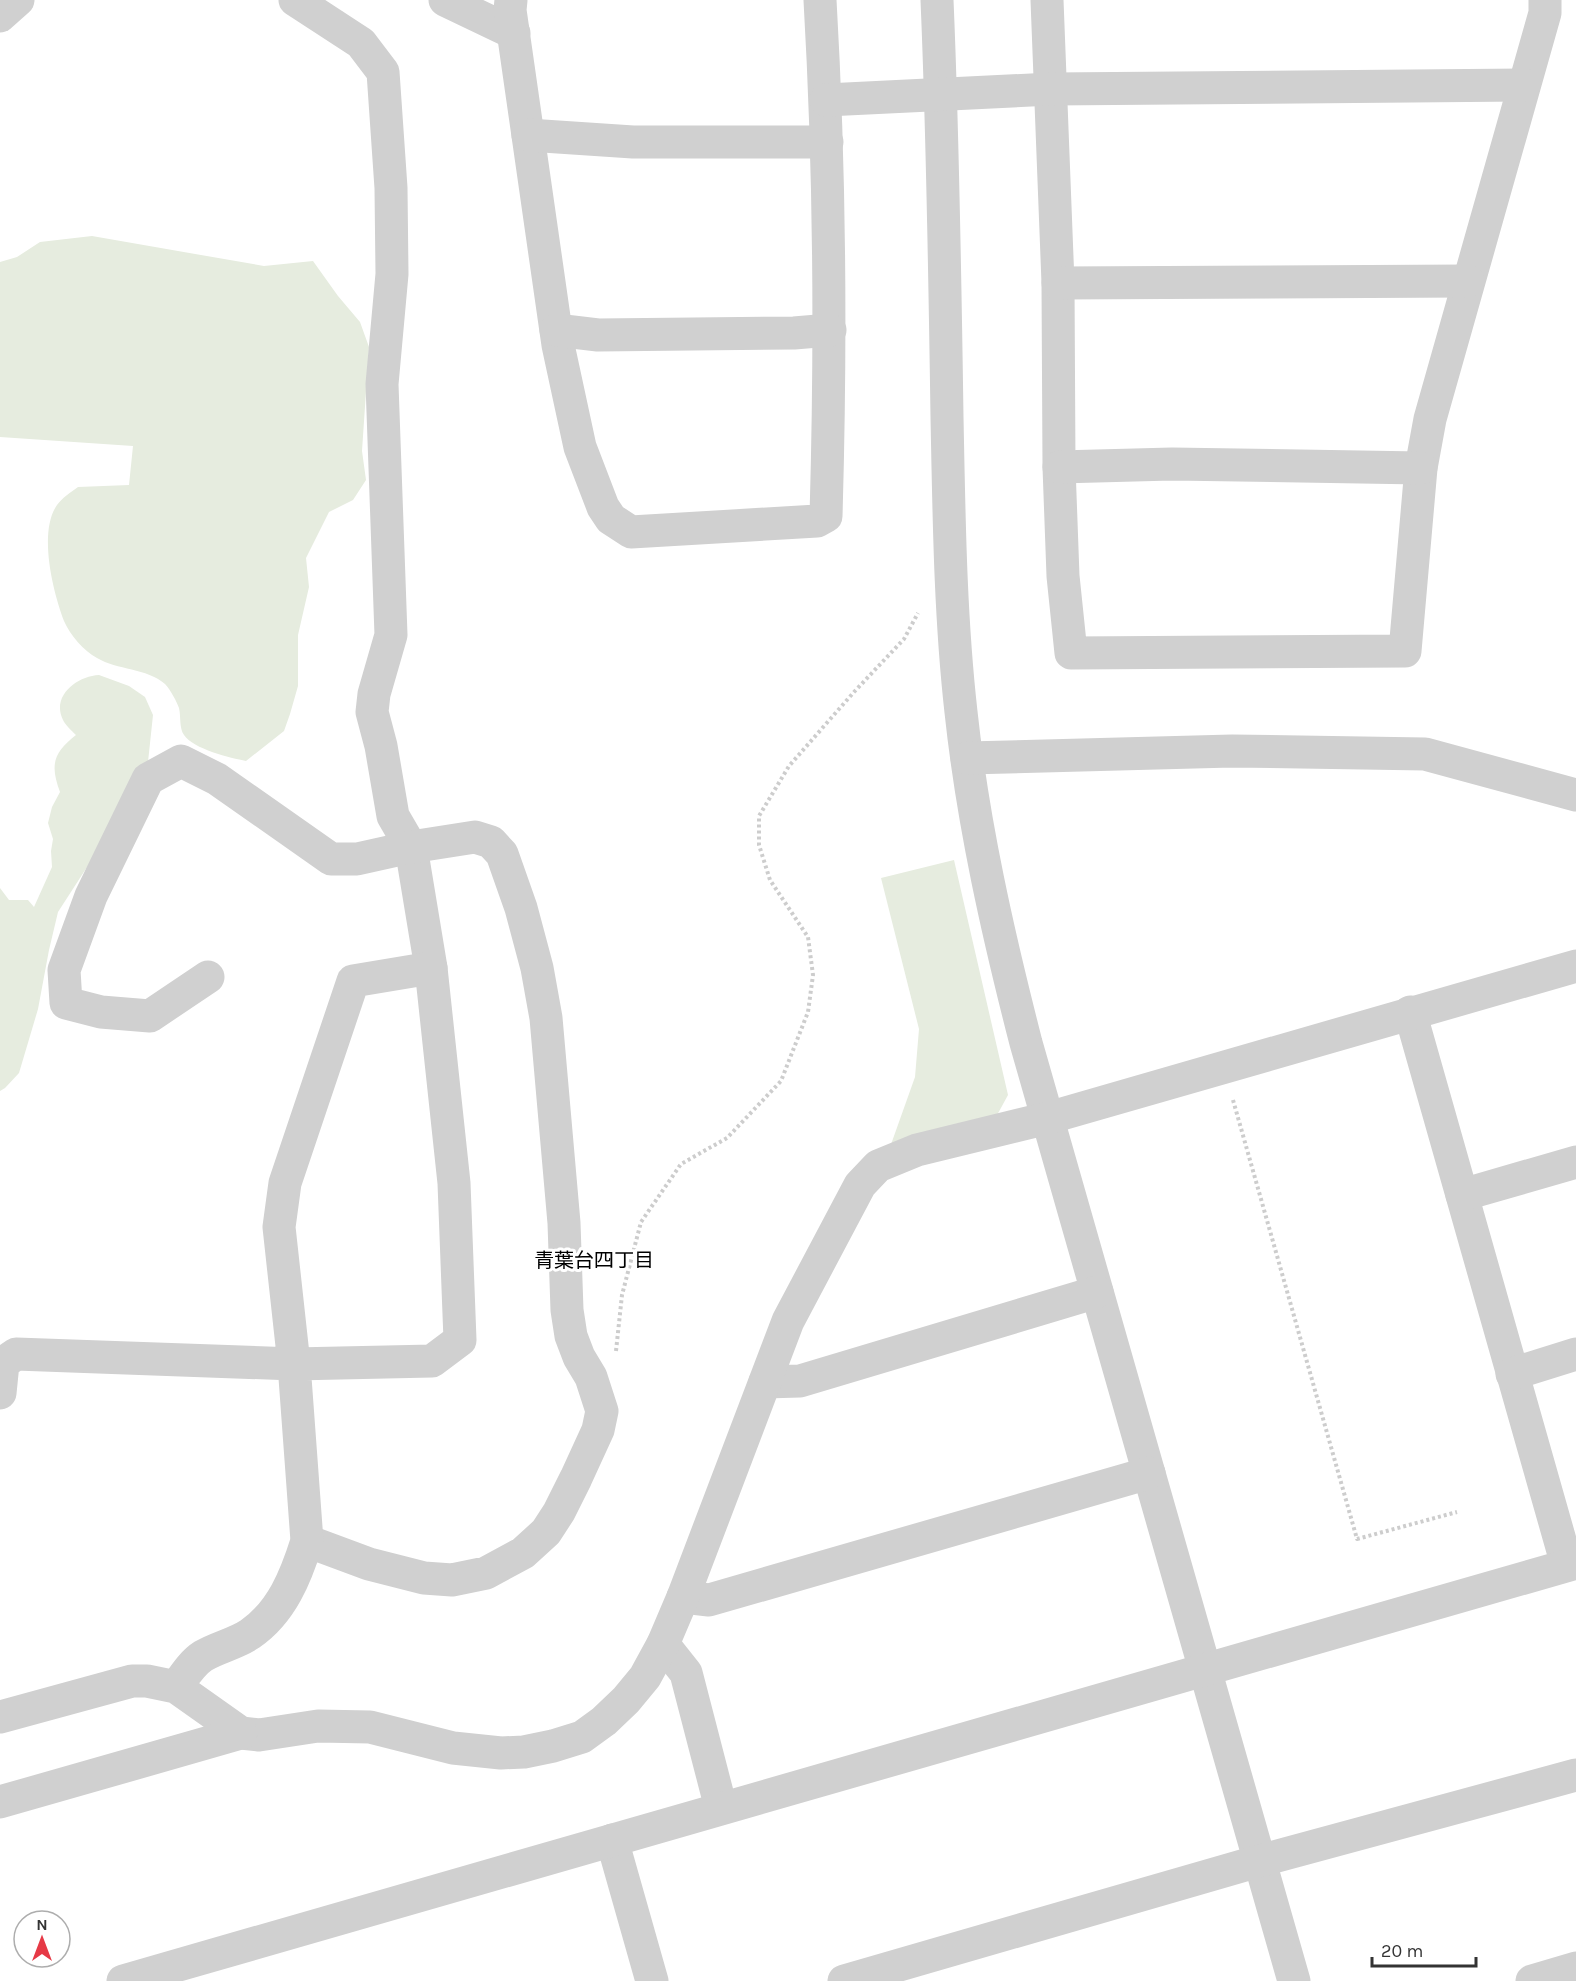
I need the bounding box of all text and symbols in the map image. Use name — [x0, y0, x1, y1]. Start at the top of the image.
district label: 青葉台四丁目 — [534, 1249, 654, 1272]
north arrow — [12, 1909, 72, 1969]
text: N — [36, 1915, 48, 1934]
scale bar — [1372, 1930, 1476, 1968]
text: 20 m — [1381, 1940, 1423, 1962]

